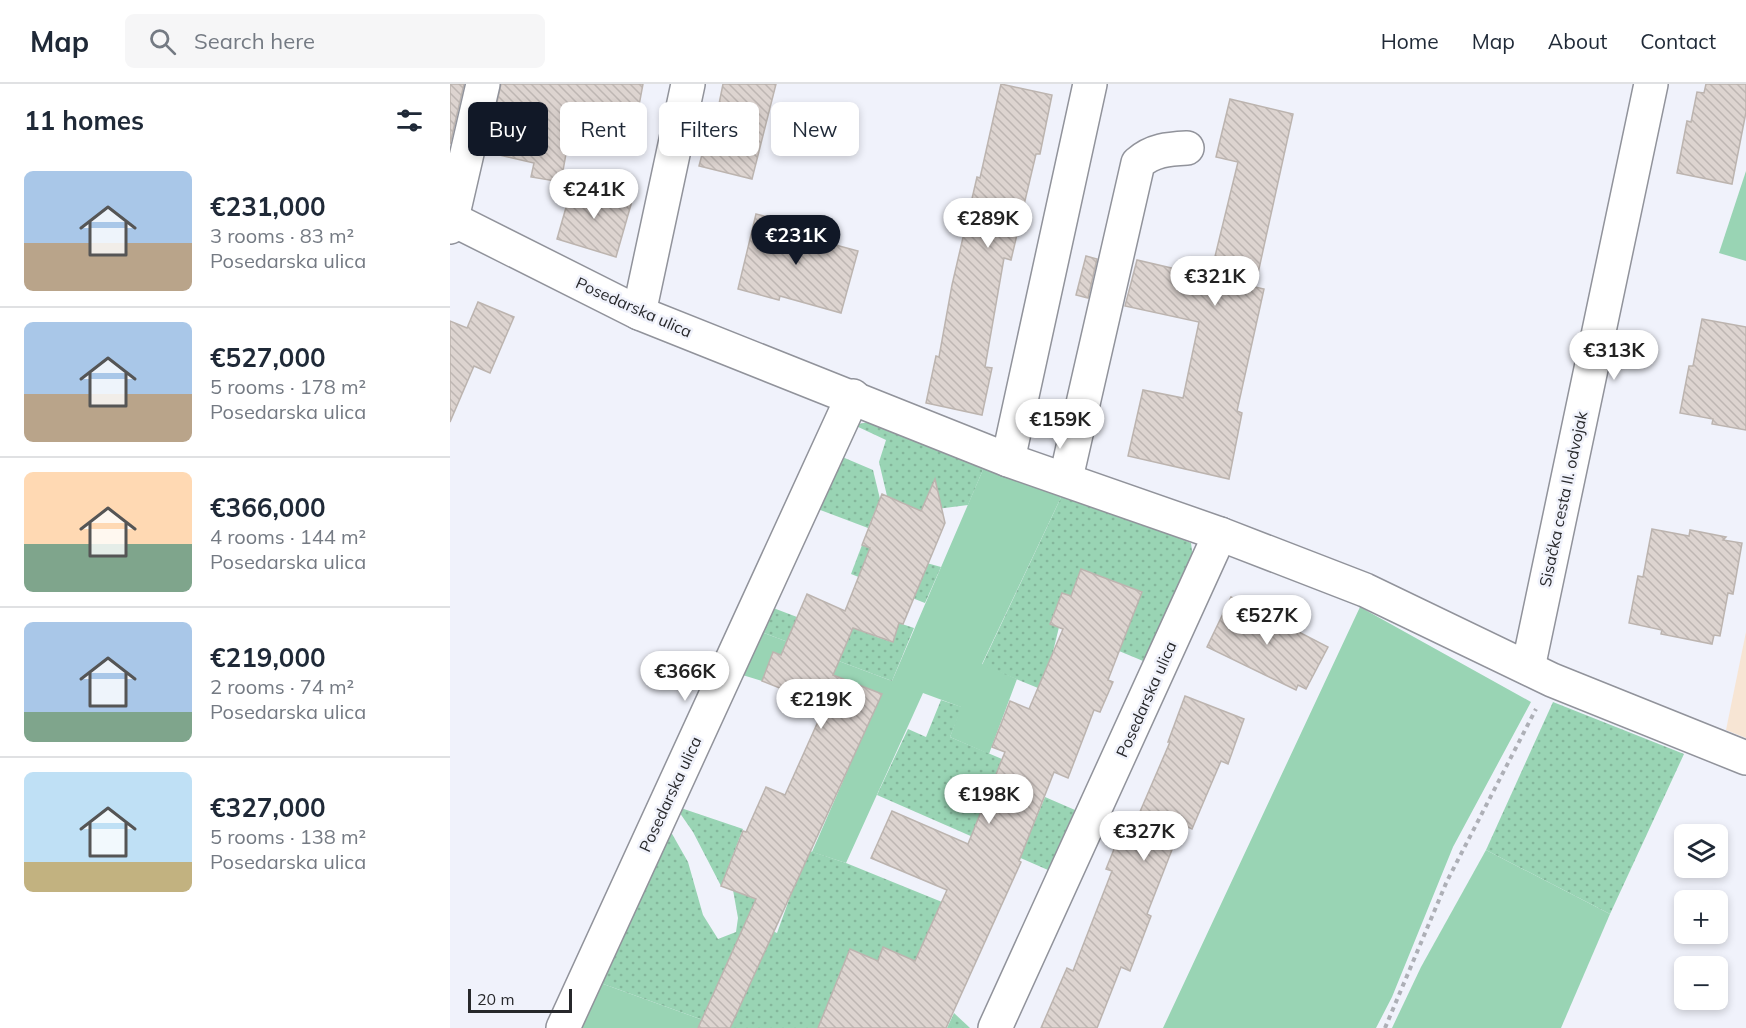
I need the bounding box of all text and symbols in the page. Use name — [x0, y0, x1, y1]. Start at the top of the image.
search box — [125, 14, 545, 68]
text: Map — [30, 24, 89, 59]
icon: search — [146, 25, 179, 58]
text: Search here — [194, 27, 315, 55]
text: Home — [1381, 28, 1439, 54]
text: Map — [1472, 28, 1515, 54]
text: About — [1548, 28, 1607, 54]
text: Contact — [1640, 28, 1716, 54]
chip: Buy — [468, 102, 548, 156]
chip: Rent — [560, 102, 647, 156]
chip: Filters — [659, 102, 759, 156]
chip: New — [771, 102, 859, 156]
text: 11 homes — [24, 104, 144, 137]
icon: filters — [393, 104, 426, 137]
pin: €241K — [552, 169, 636, 220]
text: €241K — [563, 176, 625, 201]
text: €231,000 — [210, 190, 326, 223]
icon: home — [72, 195, 144, 267]
pin: €289K — [946, 198, 1030, 249]
text: €289K — [957, 205, 1019, 230]
pin: €231K — [754, 215, 838, 266]
text: €231K — [765, 222, 827, 247]
text: 3 rooms · 83 m² — [210, 223, 354, 248]
text: Posedarska ulica — [210, 248, 366, 273]
pin: €321K — [1173, 256, 1257, 307]
text: €321K — [1184, 263, 1246, 288]
street label: Posedarska ulica — [573, 272, 695, 342]
pin: €313K — [1572, 330, 1656, 381]
text: €313K — [1583, 337, 1645, 362]
text: €527,000 — [210, 341, 326, 374]
icon: home — [72, 346, 144, 418]
text: 5 rooms · 178 m² — [210, 374, 366, 399]
text: Posedarska ulica — [210, 399, 366, 424]
pin: €159K — [1018, 399, 1102, 450]
text: €159K — [1029, 406, 1091, 431]
street label: Sisačka cesta II. odvojak — [1535, 409, 1592, 589]
text: €366,000 — [210, 491, 326, 524]
icon: home — [72, 496, 144, 568]
text: 4 rooms · 144 m² — [210, 524, 366, 549]
text: Posedarska ulica — [210, 549, 366, 574]
pin: €527K — [1225, 595, 1309, 646]
text: €527K — [1236, 602, 1298, 627]
street label: Posedarska ulica — [1111, 638, 1181, 760]
text: €219,000 — [210, 641, 326, 674]
icon: home — [72, 646, 144, 718]
pin: €366K — [643, 651, 727, 702]
text: €366K — [654, 658, 716, 683]
text: 2 rooms · 74 m² — [210, 674, 354, 699]
pin: €219K — [779, 679, 863, 730]
text: €219K — [790, 686, 852, 711]
text: Posedarska ulica — [210, 699, 366, 724]
street label: Posedarska ulica — [635, 733, 705, 855]
pin: €198K — [947, 774, 1031, 825]
text: €198K — [958, 781, 1020, 806]
text: €327,000 — [210, 791, 326, 824]
icon: home — [72, 796, 144, 868]
pin: €327K — [1102, 811, 1186, 862]
text: €327K — [1113, 818, 1175, 843]
text: 5 rooms · 138 m² — [210, 824, 366, 849]
map controls — [1674, 824, 1728, 1010]
button: layers — [1674, 824, 1728, 878]
text: Posedarska ulica — [210, 849, 366, 874]
button: + — [1674, 890, 1728, 944]
button: − — [1674, 956, 1728, 1010]
scale bar — [468, 986, 572, 1014]
text: 20 m — [477, 989, 514, 1009]

